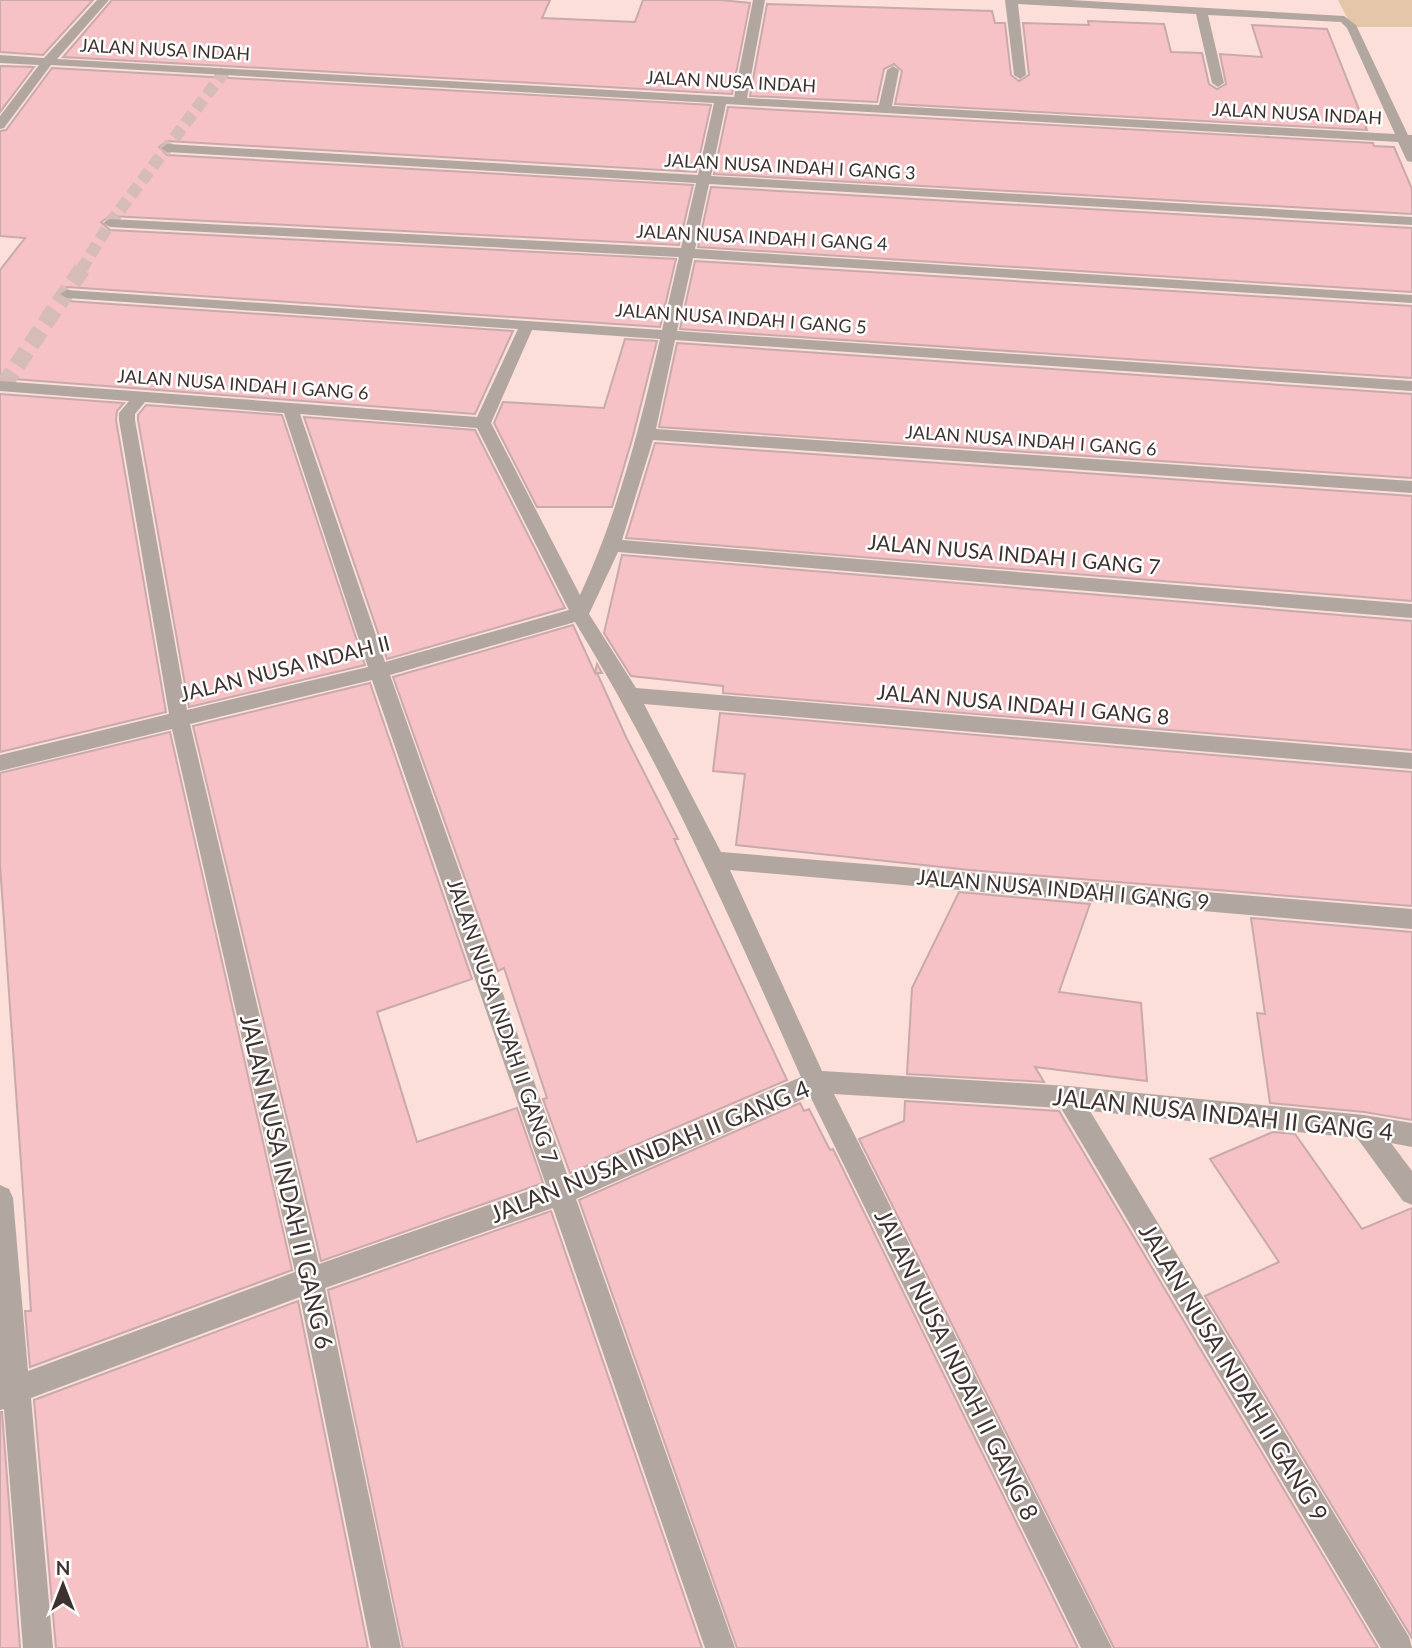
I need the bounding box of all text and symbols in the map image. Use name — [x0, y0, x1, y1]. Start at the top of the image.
street label: JALAN NUSA INDAH — [80, 34, 251, 64]
street label: JALAN NUSA INDAH — [646, 66, 817, 96]
street label: JALAN NUSA INDAH — [1212, 98, 1383, 128]
street label: JALAN NUSA INDAH I GANG 3 — [664, 148, 916, 184]
street label: JALAN NUSA INDAH I GANG 4 — [636, 219, 888, 255]
street label: JALAN NUSA INDAH I GANG 5 — [615, 298, 867, 338]
street label: JALAN NUSA INDAH I GANG 6 — [117, 364, 369, 404]
street label: JALAN NUSA INDAH I GANG 6 — [905, 420, 1157, 460]
street label: JALAN NUSA INDAH I GANG 7 — [867, 528, 1161, 579]
street label: JALAN NUSA INDAH II — [177, 629, 392, 706]
street label: JALAN NUSA INDAH I GANG 8 — [876, 678, 1170, 729]
street label: JALAN NUSA INDAH I GANG 9 — [916, 863, 1210, 914]
street label: JALAN NUSA INDAH II GANG 7 — [443, 875, 564, 1166]
street label: JALAN NUSA INDAH II GANG 6 — [235, 1012, 340, 1352]
street label: JALAN NUSA INDAH II GANG 4 — [485, 1073, 814, 1228]
street label: JALAN NUSA INDAH II GANG 4 — [1051, 1081, 1395, 1146]
street label: JALAN NUSA INDAH II GANG 8 — [869, 1204, 1045, 1524]
street label: JALAN NUSA INDAH II GANG 9 — [1134, 1218, 1335, 1526]
north arrow — [28, 1550, 98, 1620]
text: N — [56, 1556, 70, 1579]

